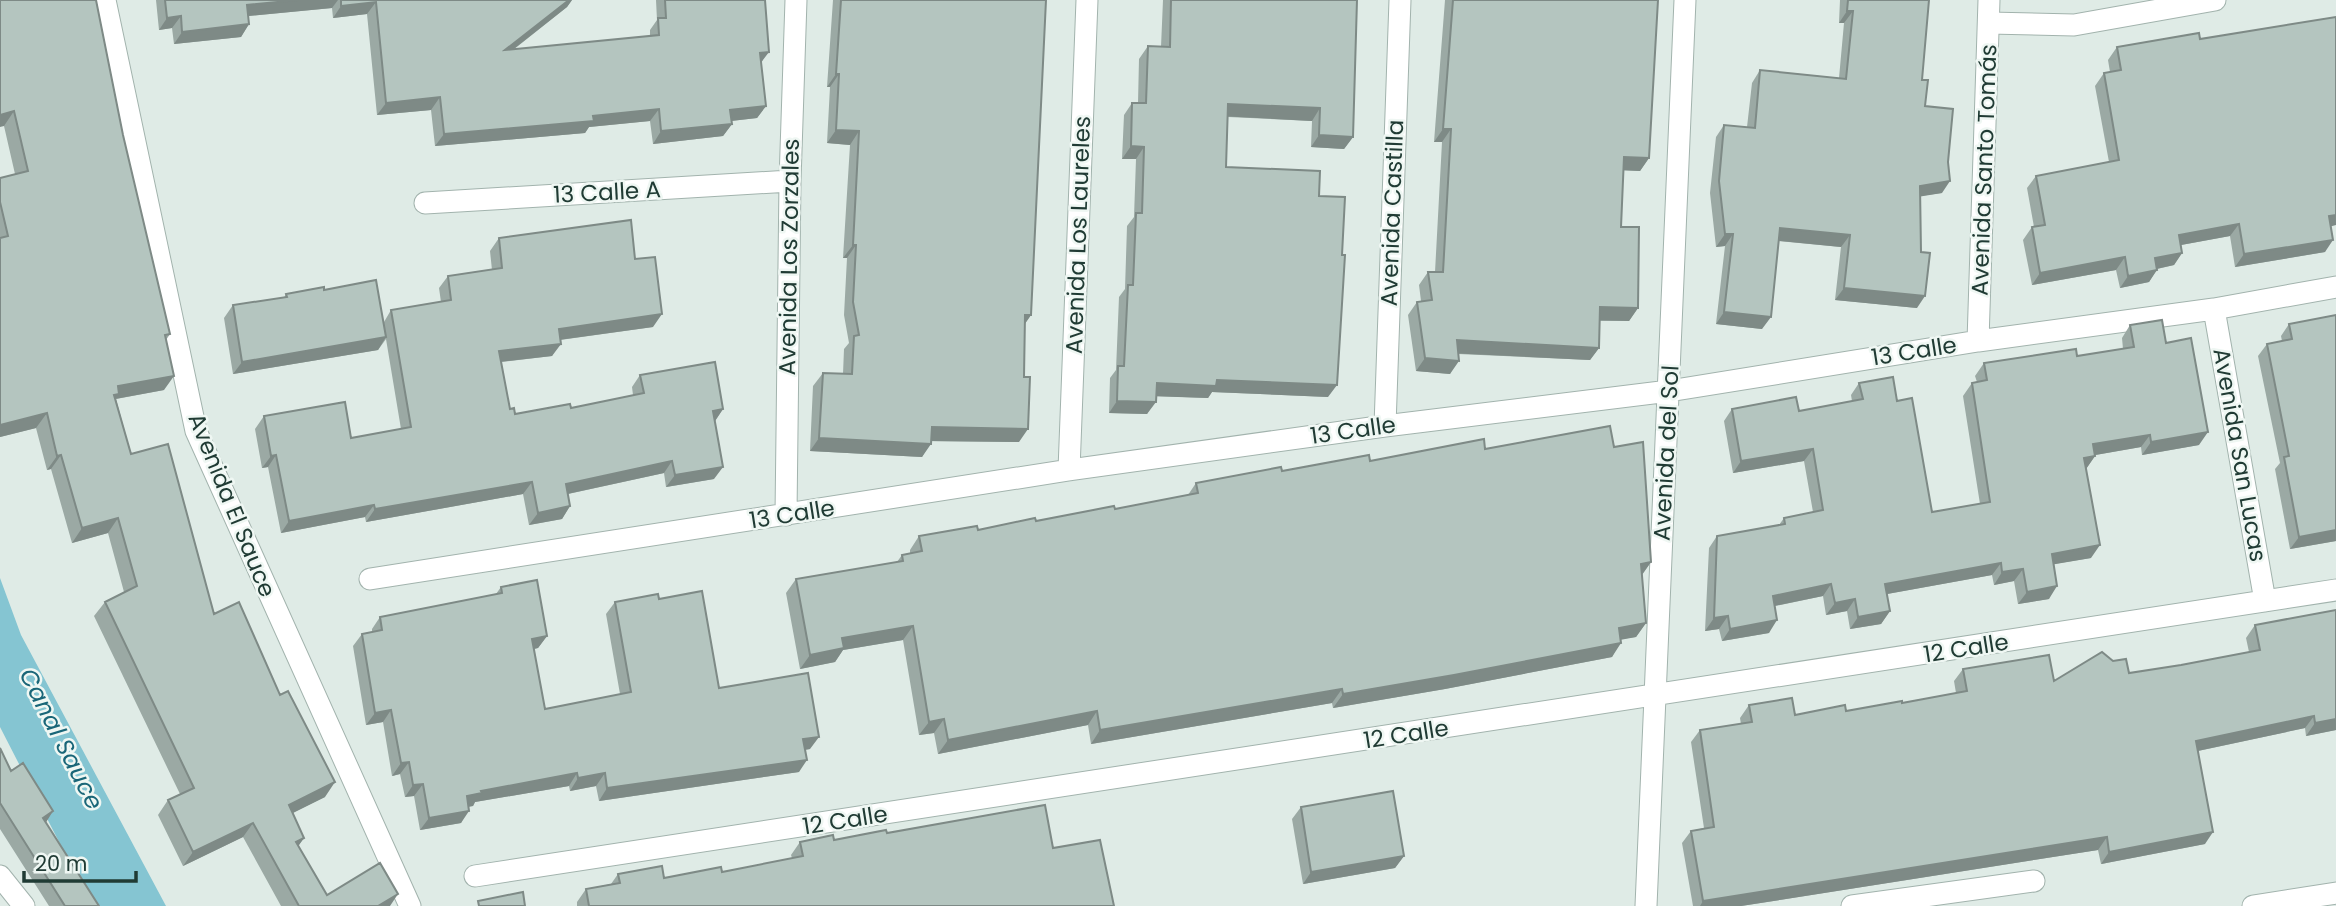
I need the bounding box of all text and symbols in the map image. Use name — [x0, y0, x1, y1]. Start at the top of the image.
street label: Avenida Santo Tomás — [1964, 44, 2004, 296]
street label: Avenida Los Laureles — [1058, 115, 1098, 355]
street label: Avenida Castilla — [1373, 119, 1411, 307]
street label: Avenida Los Zorzales — [771, 138, 807, 376]
street label: 13 Calle A — [552, 173, 662, 211]
street label: 13 Calle — [1869, 328, 1959, 374]
street label: Avenida San Lucas — [2205, 346, 2275, 564]
street label: Avenida del Sol — [1645, 364, 1687, 542]
street label: Avenida El Sauce — [180, 408, 284, 602]
street label: 13 Calle — [1308, 408, 1398, 452]
street label: 13 Calle — [747, 491, 837, 537]
street label: 12 Calle — [1921, 626, 2011, 670]
water label: Canal Sauce — [12, 662, 111, 815]
street label: 12 Calle — [1361, 712, 1451, 756]
street label: 12 Calle — [800, 798, 890, 842]
scale bar — [24, 839, 136, 883]
text: 20 m — [35, 849, 88, 878]

